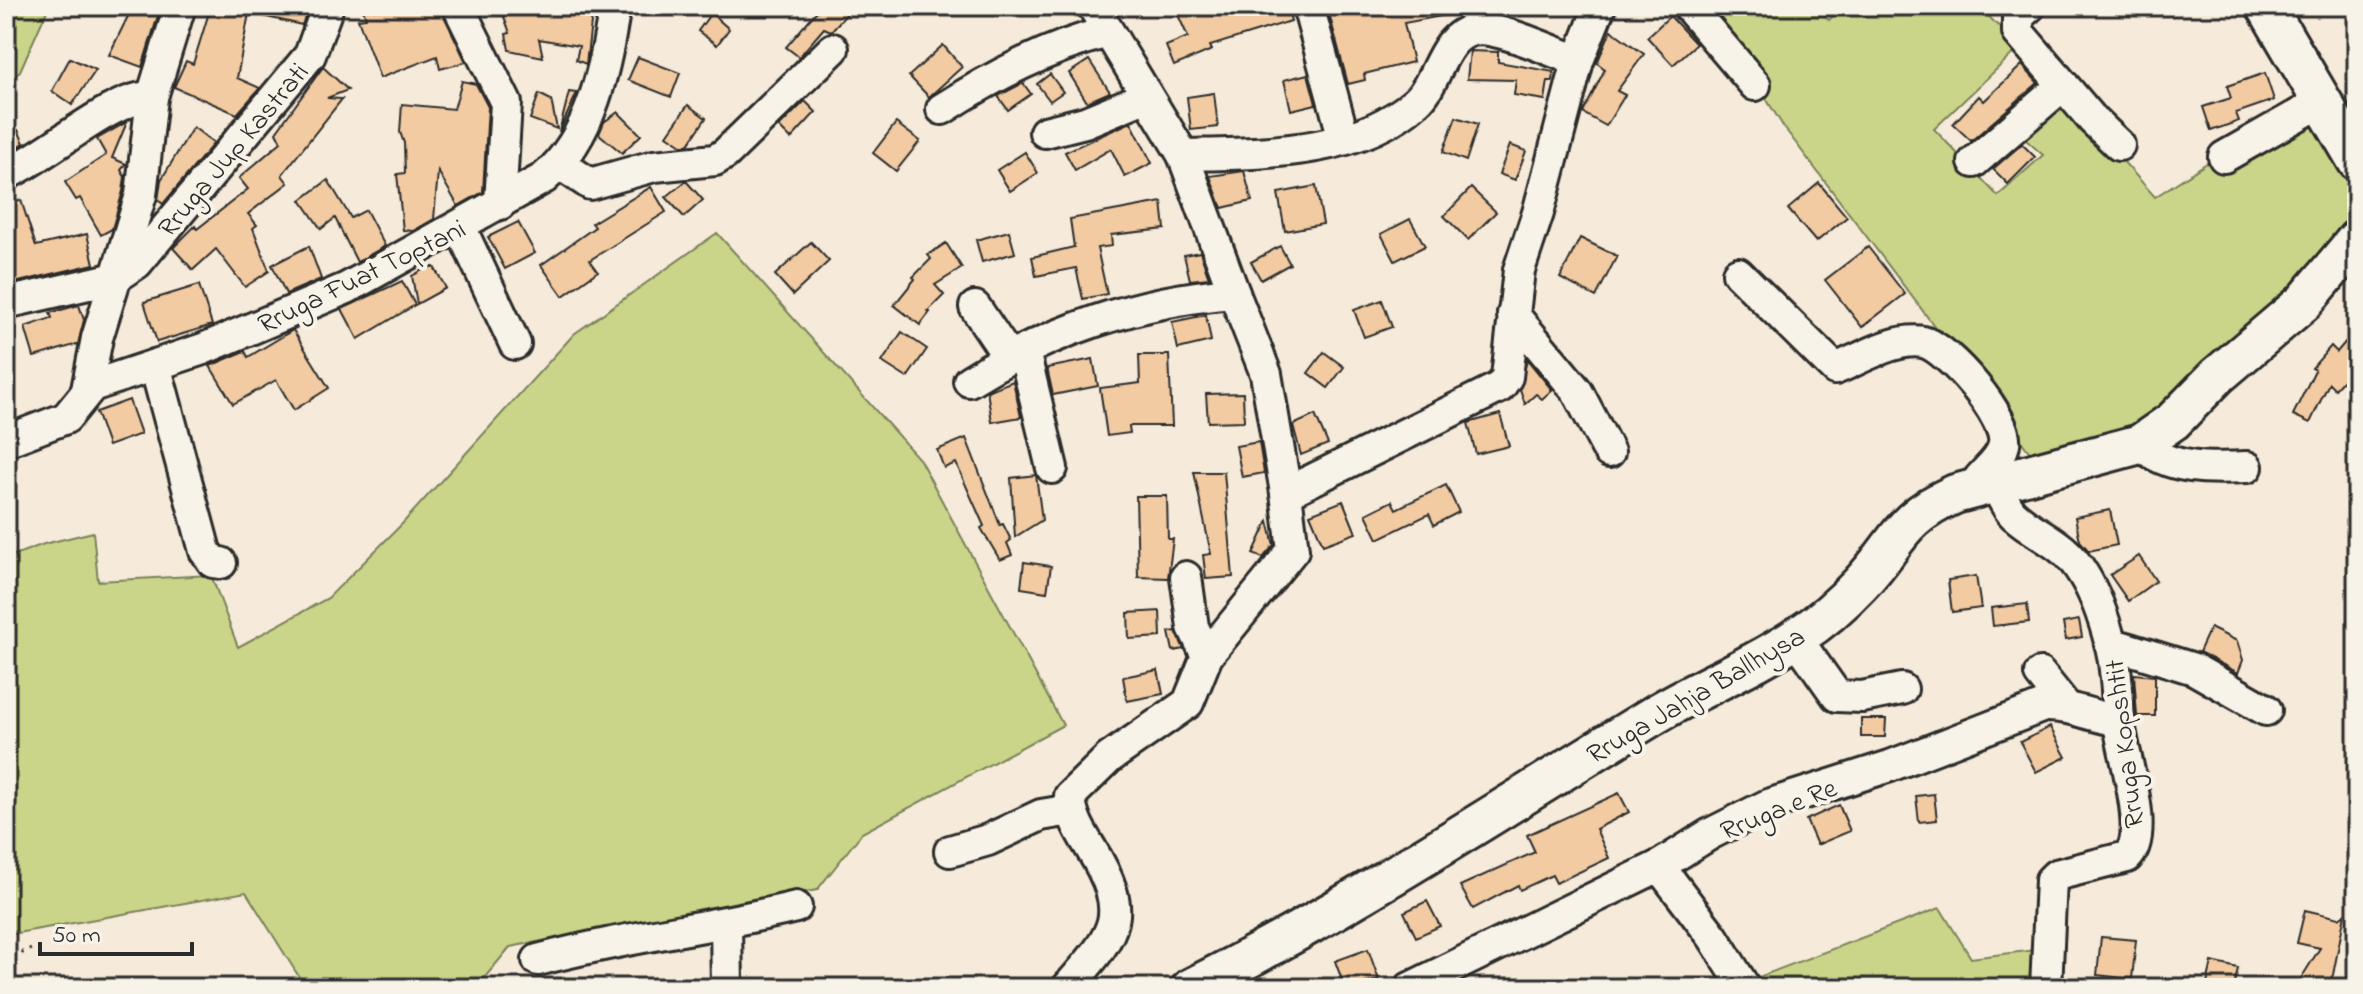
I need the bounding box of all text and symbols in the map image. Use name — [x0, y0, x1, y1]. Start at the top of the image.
street label: Rruga Jup Kastrati — [149, 55, 320, 248]
street label: Rruga Fuat Toptani — [252, 210, 473, 346]
street label: Rruga Jahja Ballhysa — [1580, 618, 1814, 776]
street label: Rruga Kopshtit — [2096, 657, 2157, 830]
street label: Rruga e Re — [1715, 769, 1844, 853]
scale bar — [40, 906, 192, 956]
text: 50 m — [52, 919, 101, 954]

